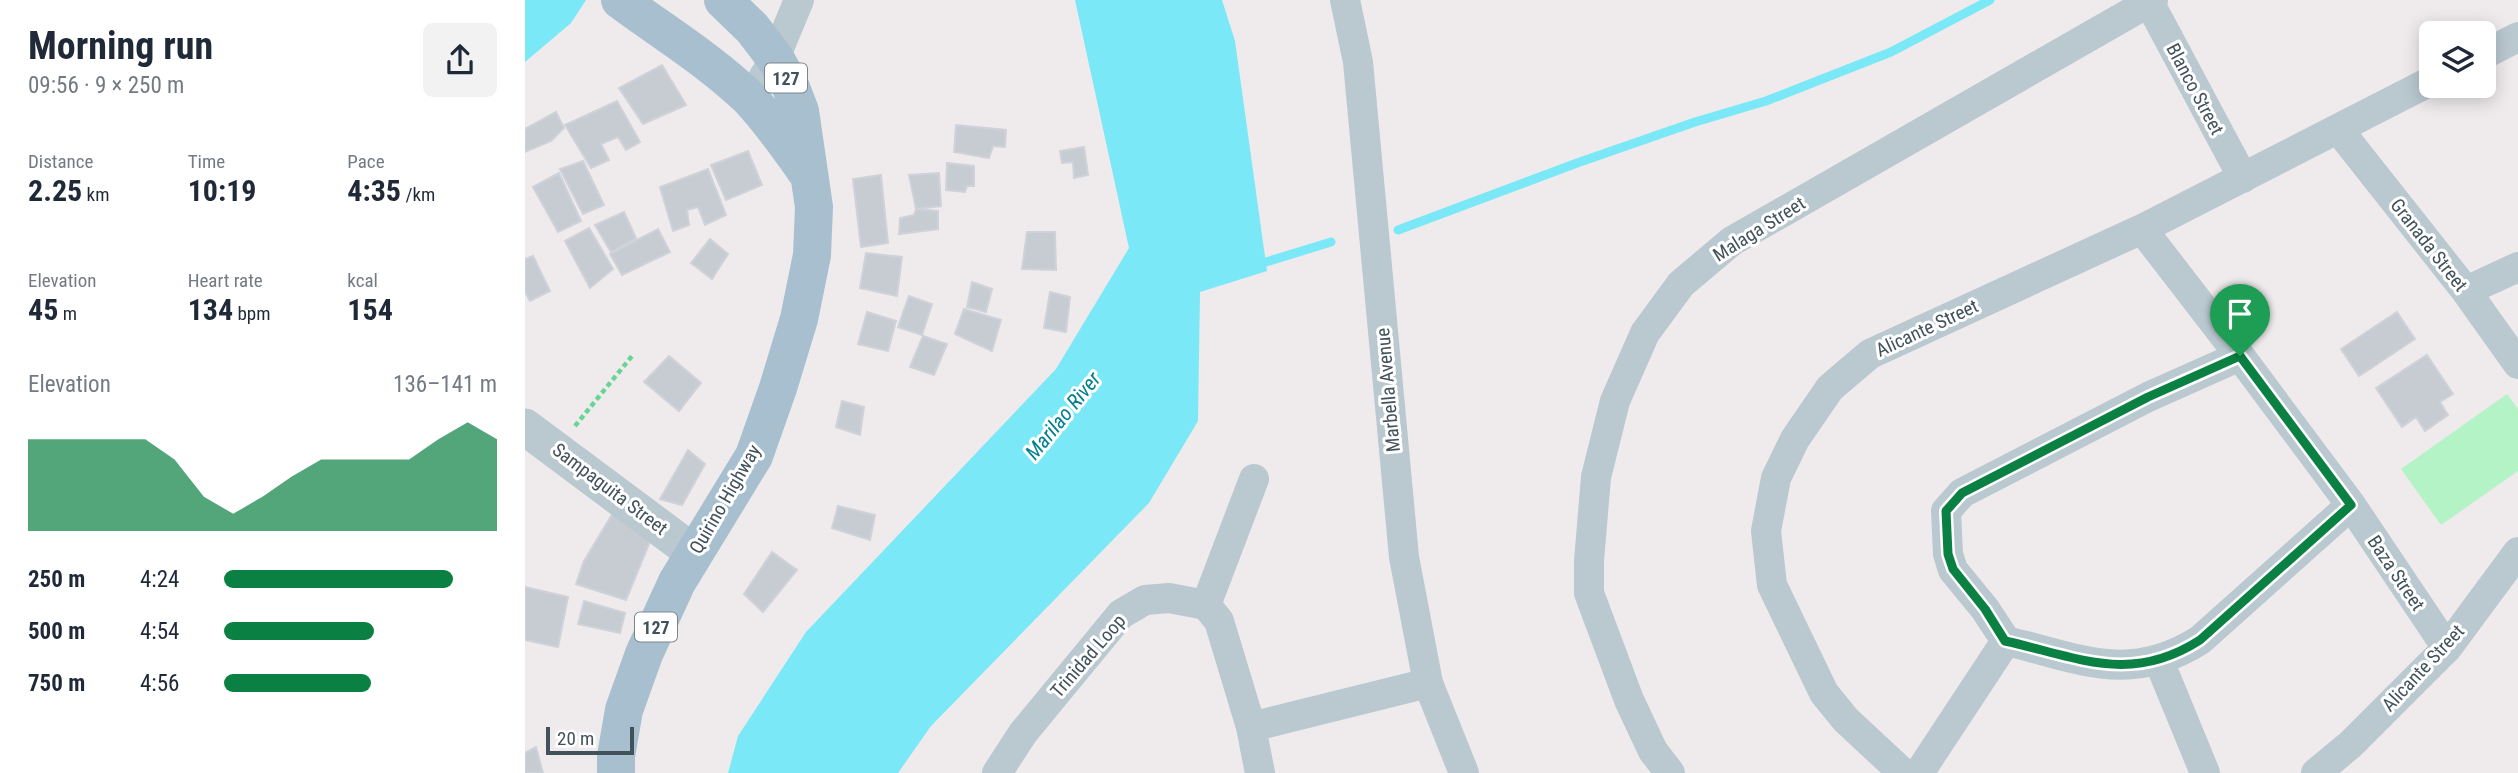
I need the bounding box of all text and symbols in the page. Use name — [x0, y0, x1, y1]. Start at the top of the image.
map controls — [2419, 21, 2496, 98]
button: layers — [2419, 21, 2496, 98]
button: share — [423, 23, 497, 97]
text: Morning run — [28, 24, 213, 68]
street label: Blanco Street — [2161, 39, 2229, 139]
road number: 127 — [765, 64, 807, 92]
text: 09:56 · 9 × 250 m — [28, 72, 184, 99]
text: Distance — [28, 150, 93, 173]
text: Time — [188, 150, 225, 173]
text: Pace — [347, 150, 385, 173]
text: 2.25 — [28, 173, 82, 208]
text: 10:19 — [188, 173, 257, 208]
text: 4:35 — [347, 173, 401, 208]
text: km — [82, 183, 109, 206]
text: /km — [401, 183, 435, 206]
street label: Malaga Street — [1709, 192, 1809, 266]
street label: Granada Street — [2386, 194, 2472, 296]
text: Elevation — [28, 269, 96, 292]
text: Heart rate — [188, 269, 263, 292]
text: kcal — [347, 269, 378, 292]
pin — [2210, 284, 2270, 356]
text: 45 — [28, 292, 58, 327]
text: 134 — [188, 292, 233, 327]
text: 154 — [347, 292, 393, 327]
street label: Alicante Street — [1872, 294, 1982, 362]
icon: arrive — [2221, 295, 2259, 333]
text: m — [58, 302, 77, 325]
text: bpm — [233, 302, 271, 325]
street label: Marbella Avenue — [1371, 327, 1405, 453]
water label: Marilao River — [1021, 367, 1106, 464]
text: Elevation — [28, 371, 111, 398]
text: 136–141 m — [393, 371, 497, 398]
street label: Sampaguita Street — [548, 438, 672, 540]
street label: Quirino Highway — [685, 440, 766, 558]
street label: Baza Street — [2362, 531, 2430, 615]
text: 250 m — [28, 566, 85, 593]
text: 4:24 — [140, 566, 179, 593]
street label: Trinidad Loop — [1046, 610, 1130, 702]
road number: 127 — [635, 612, 677, 642]
text: 500 m — [28, 618, 85, 645]
text: 4:54 — [140, 618, 179, 645]
street label: Alicante Street — [2377, 620, 2469, 716]
text: 750 m — [28, 670, 85, 697]
text: 4:56 — [140, 670, 179, 697]
scale bar — [546, 724, 633, 756]
text: 20 m — [557, 727, 594, 750]

